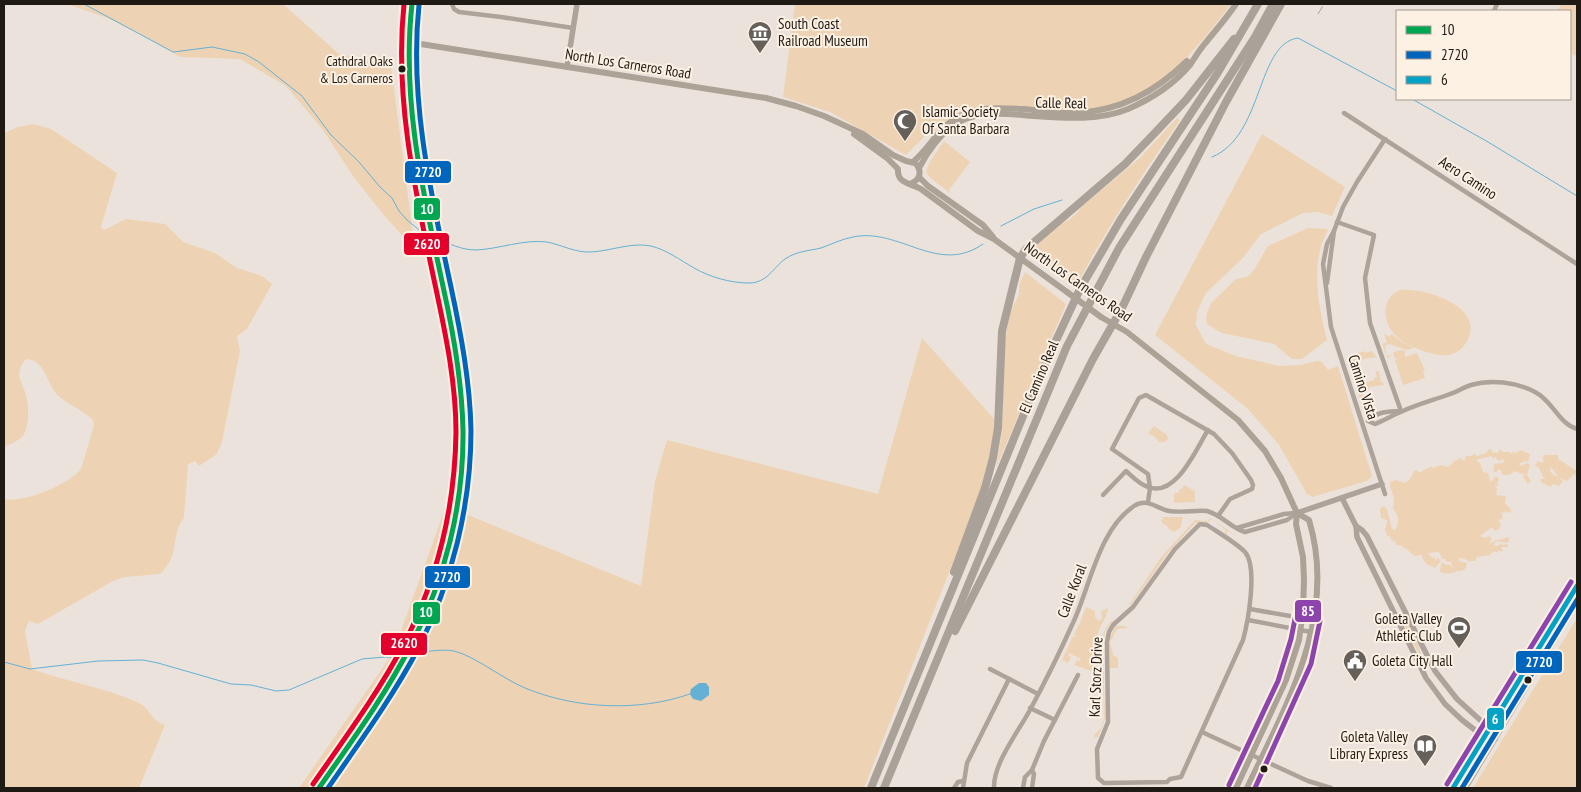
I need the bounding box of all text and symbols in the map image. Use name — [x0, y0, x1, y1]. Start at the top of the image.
legend — [1396, 10, 1571, 100]
place label: South Coast Railroad Museum — [778, 14, 868, 50]
museum icon: South Coast Railroad Museum — [747, 20, 773, 54]
text: 10 — [1441, 20, 1455, 39]
street label: North Los Carneros Road — [564, 44, 692, 83]
text: 2720 — [1441, 45, 1468, 64]
place label: Cathdral Oaks & Los Carneros — [320, 52, 393, 87]
marker: Cathdral Oaks & Los Carneros — [397, 64, 407, 74]
text: 6 — [1441, 70, 1448, 89]
street label: Calle Real — [1035, 93, 1087, 112]
place label: Islamic Society Of Santa Barbara — [922, 102, 1009, 138]
mosque icon: Islamic Society Of Santa Barbara — [892, 108, 918, 142]
street label: Aero Camino — [1436, 152, 1501, 203]
line badge: 2720 — [404, 160, 452, 184]
text: 2720 — [415, 163, 442, 181]
line badge: 10 — [413, 197, 441, 221]
text: 10 — [420, 200, 434, 218]
line badge: 2620 — [403, 232, 450, 256]
text: 2620 — [414, 235, 441, 253]
street label: North Los Carneros Road — [1021, 237, 1136, 326]
street label: El Camino Real — [1015, 337, 1063, 416]
street label: Camino Vista — [1344, 352, 1383, 422]
street label: Calle Koral — [1053, 561, 1091, 620]
line badge: 2720 — [424, 565, 471, 589]
text: 2720 — [434, 568, 461, 586]
line badge: 85 — [1294, 599, 1322, 623]
line badge: 10 — [412, 601, 441, 625]
text: 85 — [1301, 602, 1315, 620]
text: 10 — [419, 603, 433, 621]
place label: Goleta Valley Athletic Club — [1375, 609, 1442, 645]
sports icon: Goleta Valley Athletic Club — [1446, 615, 1472, 649]
line badge: 2620 — [380, 632, 428, 656]
text: 2620 — [391, 634, 418, 652]
street label: Karl Storz Drive — [1085, 636, 1106, 717]
public building icon: Goleta City Hall — [1342, 648, 1368, 682]
line badge: 2720 — [1515, 650, 1563, 674]
place label: Goleta City Hall — [1372, 651, 1453, 670]
text: 2720 — [1526, 653, 1553, 671]
unlabelled marker — [1523, 675, 1533, 685]
line badge: 6 — [1486, 707, 1505, 731]
text: 6 — [1492, 710, 1499, 728]
place label: Goleta Valley Library Express — [1330, 727, 1408, 763]
library icon: Goleta Valley Library Express — [1412, 733, 1438, 767]
unlabelled marker — [1259, 764, 1269, 774]

